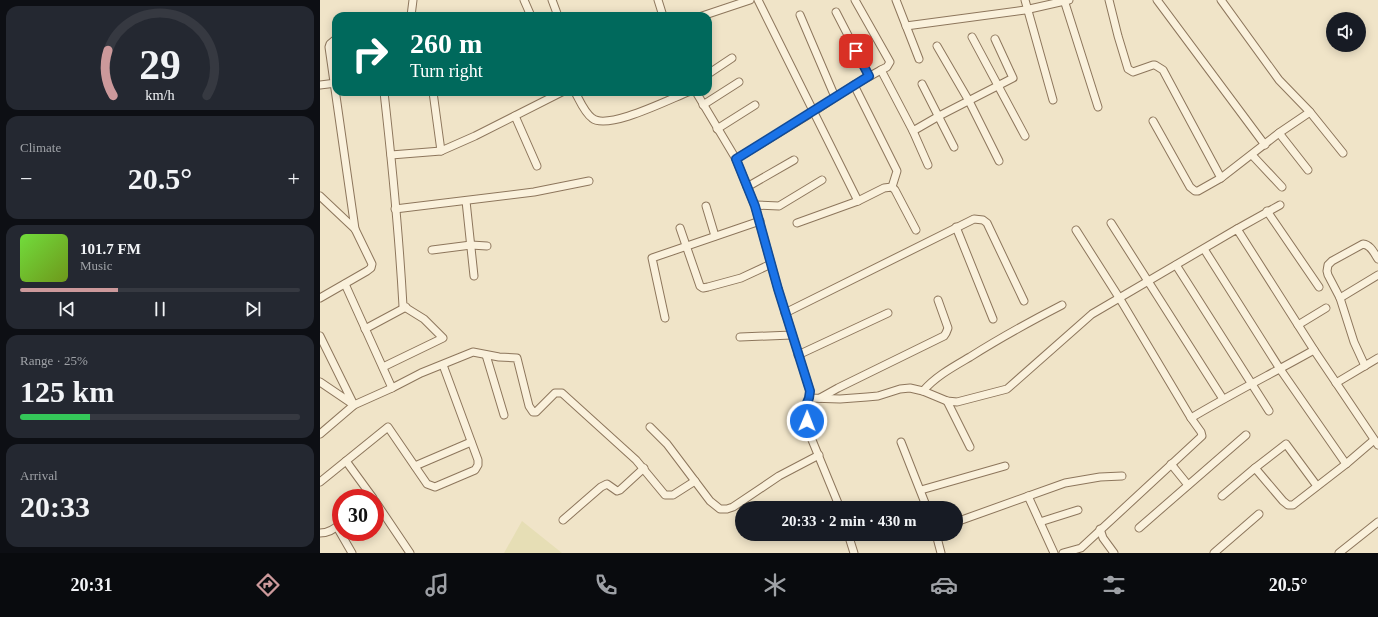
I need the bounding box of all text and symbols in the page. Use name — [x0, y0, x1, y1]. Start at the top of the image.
map controls — [1326, 12, 1366, 52]
button: sound — [1326, 12, 1366, 52]
icon: right — [344, 28, 396, 80]
text: 260 m — [410, 28, 482, 59]
pin — [839, 34, 873, 68]
icon: arrive — [845, 40, 867, 62]
text: 29 — [139, 42, 181, 88]
text: Turn right — [410, 61, 483, 81]
text: km/h — [145, 87, 175, 103]
text: Climate — [20, 140, 61, 155]
text: 20.5° — [128, 162, 192, 195]
text: − — [20, 166, 32, 191]
text: + — [288, 166, 300, 191]
text: 101.7 FM — [80, 241, 141, 257]
text: Music — [80, 258, 113, 273]
icon: previous — [56, 298, 78, 320]
icon: pause — [149, 298, 171, 320]
icon: next — [242, 298, 264, 320]
text: Range · 25% — [20, 353, 88, 368]
text: 125 km — [20, 375, 114, 408]
position arrow — [786, 400, 828, 442]
text: Arrival — [20, 468, 58, 483]
speed limit sign: 30 — [332, 489, 384, 541]
text: 20:33 — [20, 490, 90, 523]
text: 20:33 · 2 min · 430 m — [782, 513, 917, 529]
icon: directions — [254, 571, 282, 599]
icon: music — [423, 571, 451, 599]
icon: phone — [592, 571, 620, 599]
icon: climate — [761, 571, 789, 599]
icon: car — [930, 571, 958, 599]
icon: filters — [1100, 571, 1128, 599]
text: 20:31 — [71, 575, 113, 595]
text: 20.5° — [1269, 575, 1307, 595]

